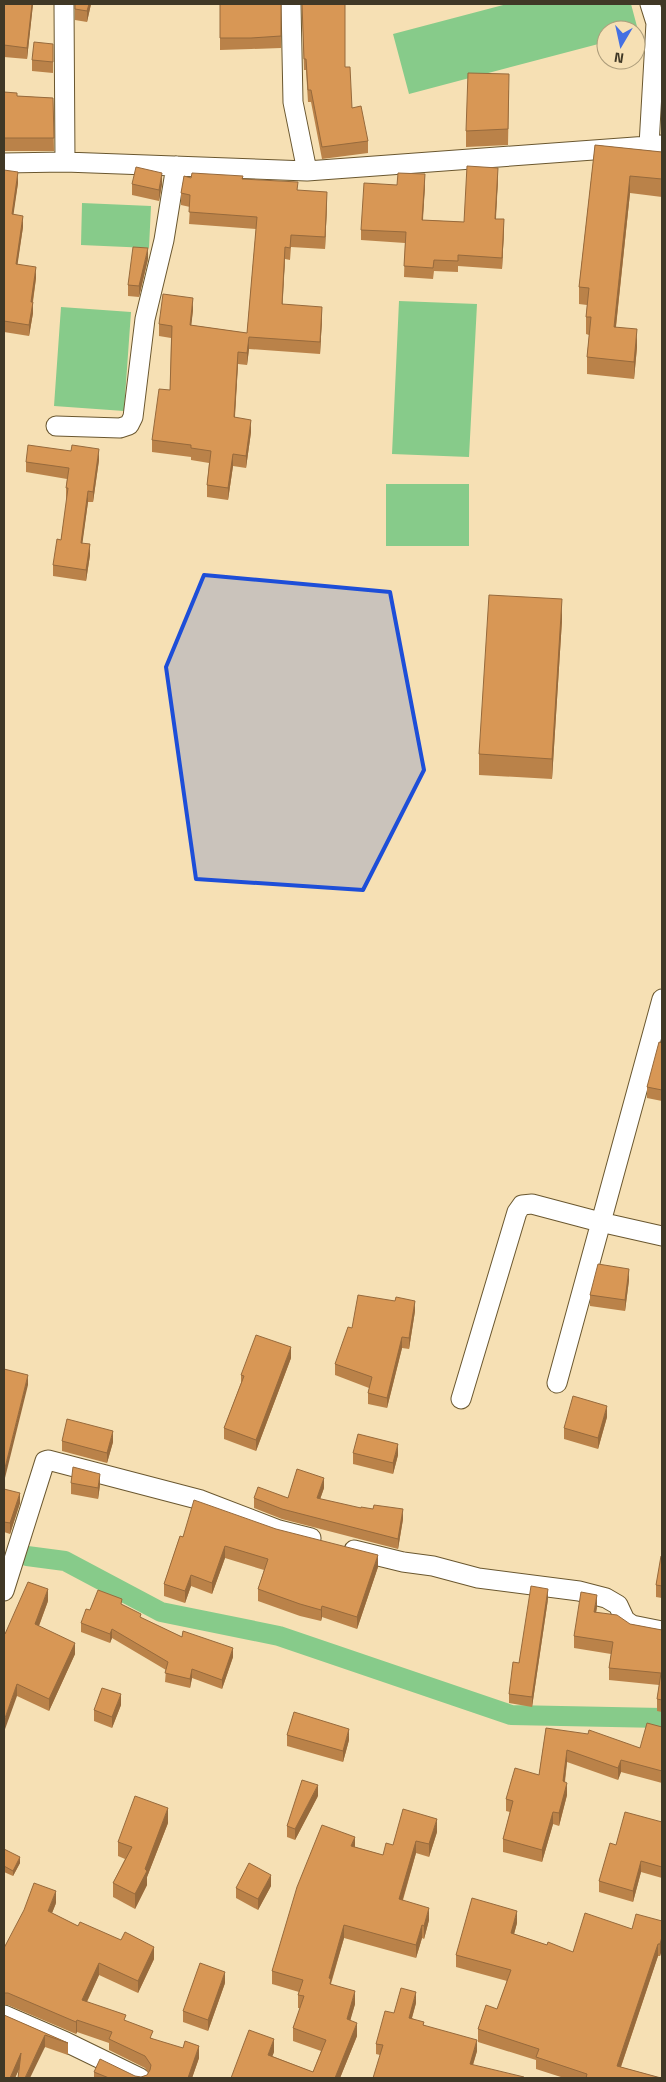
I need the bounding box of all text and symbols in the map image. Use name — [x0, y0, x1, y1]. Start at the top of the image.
north arrow — [596, 20, 646, 70]
text: N — [612, 47, 625, 69]

